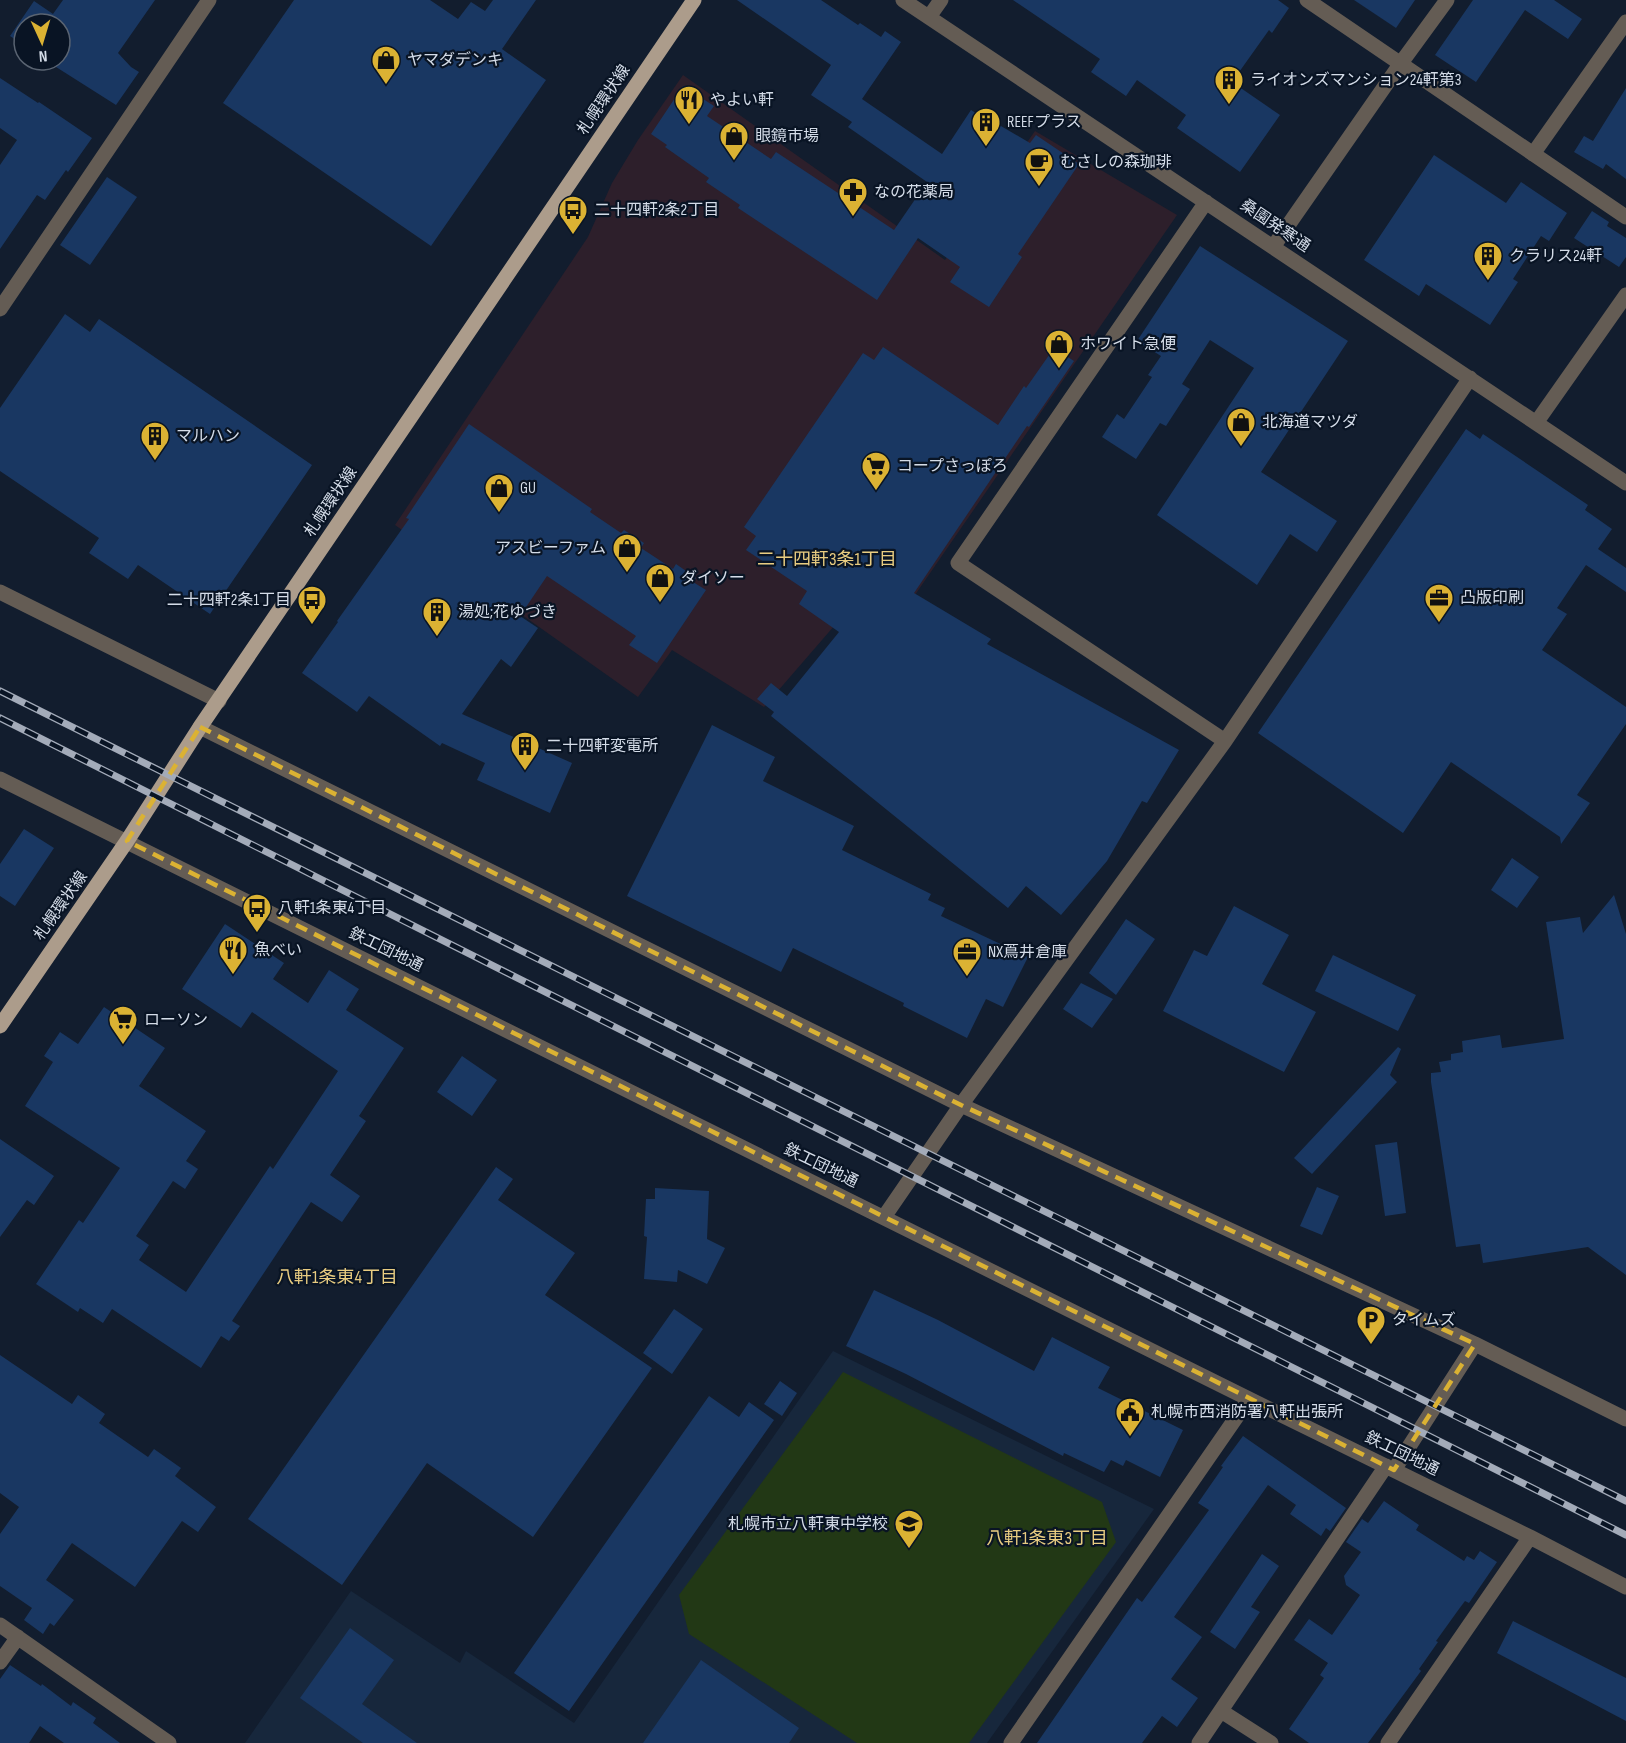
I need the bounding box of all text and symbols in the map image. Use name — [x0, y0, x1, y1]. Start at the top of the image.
north arrow — [12, 12, 72, 72]
shop icon: ヤマダデンキ — [370, 44, 402, 86]
text: N — [38, 46, 48, 65]
place label: ヤマダデンキ — [407, 51, 503, 70]
street label: 札幌環状線 — [574, 62, 634, 138]
building icon: ライオンズマンション24軒第3 — [1213, 64, 1245, 106]
place label: ライオンズマンション24軒第3 — [1250, 71, 1462, 90]
restaurant icon: やよい軒 — [673, 84, 705, 126]
place label: やよい軒 — [710, 91, 774, 110]
building icon: REEFプラス — [970, 106, 1002, 148]
place label: REEFプラス — [1007, 113, 1082, 132]
shop icon: 眼鏡市場 — [718, 120, 750, 162]
place label: 眼鏡市場 — [755, 127, 819, 146]
cafe icon: むさしの森珈琲 — [1023, 146, 1055, 188]
place label: むさしの森珈琲 — [1060, 153, 1172, 172]
pharmacy icon: なの花薬局 — [837, 176, 869, 218]
place label: なの花薬局 — [874, 183, 954, 202]
bus stop icon: 二十四軒2条2丁目 — [557, 194, 589, 236]
street label: 桑園発寒通 — [1237, 196, 1313, 256]
place label: 二十四軒2条2丁目 — [594, 201, 719, 220]
building icon: クラリス24軒 — [1472, 240, 1504, 282]
place label: クラリス24軒 — [1509, 247, 1602, 266]
shop icon: ホワイト急便 — [1043, 328, 1075, 370]
place label: ホワイト急便 — [1080, 335, 1176, 354]
shop icon: 北海道マツダ — [1225, 406, 1257, 448]
place label: 北海道マツダ — [1262, 413, 1358, 432]
building icon: マルハン — [139, 420, 171, 462]
place label: マルハン — [176, 427, 240, 446]
supermarket icon: コープさっぽろ — [860, 450, 892, 492]
place label: コープさっぽろ — [897, 457, 1008, 476]
street label: 札幌環状線 — [301, 464, 361, 540]
shop icon: GU — [483, 472, 515, 514]
place label: GU — [520, 479, 536, 498]
shop icon: アスビーファム — [611, 532, 643, 574]
place label: アスビーファム — [495, 539, 606, 558]
district label: 二十四軒3条1丁目 — [757, 549, 897, 570]
shop icon: ダイソー — [644, 562, 676, 604]
place label: ダイソー — [681, 569, 745, 588]
office icon: 凸版印刷 — [1423, 582, 1455, 624]
bus stop icon: 二十四軒2条1丁目 — [296, 584, 328, 626]
place label: 凸版印刷 — [1460, 589, 1524, 608]
place label: 二十四軒2条1丁目 — [167, 591, 291, 610]
building icon: 湯処;花ゆづき — [421, 596, 453, 638]
place label: 湯処;花ゆづき — [458, 603, 557, 622]
building icon: 二十四軒変電所 — [509, 730, 541, 772]
place label: 二十四軒変電所 — [546, 737, 658, 756]
street label: 札幌環状線 — [30, 868, 92, 944]
bus stop icon: 八軒1条東4丁目 — [241, 892, 273, 934]
place label: 八軒1条東4丁目 — [278, 899, 386, 918]
street label: 鉄工団地通 — [346, 924, 426, 976]
restaurant icon: 魚べい — [217, 934, 249, 976]
office icon: NX蔦井倉庫 — [951, 936, 983, 978]
place label: 魚べい — [254, 940, 302, 960]
place label: NX蔦井倉庫 — [988, 943, 1067, 962]
supermarket icon: ローソン — [107, 1004, 139, 1046]
place label: ローソン — [144, 1011, 208, 1030]
street label: 鉄工団地通 — [781, 1140, 861, 1192]
district label: 八軒1条東4丁目 — [276, 1267, 398, 1288]
parking icon: タイムズ — [1355, 1304, 1387, 1346]
place label: タイムズ — [1392, 1311, 1456, 1330]
public building icon: 札幌市西消防署八軒出張所 — [1114, 1396, 1146, 1438]
place label: 札幌市西消防署八軒出張所 — [1151, 1403, 1343, 1422]
street label: 鉄工団地通 — [1362, 1428, 1442, 1480]
school or university icon: 札幌市立八軒東中学校 — [893, 1508, 925, 1550]
place label: 札幌市立八軒東中学校 — [728, 1515, 888, 1534]
district label: 八軒1条東3丁目 — [986, 1528, 1108, 1549]

